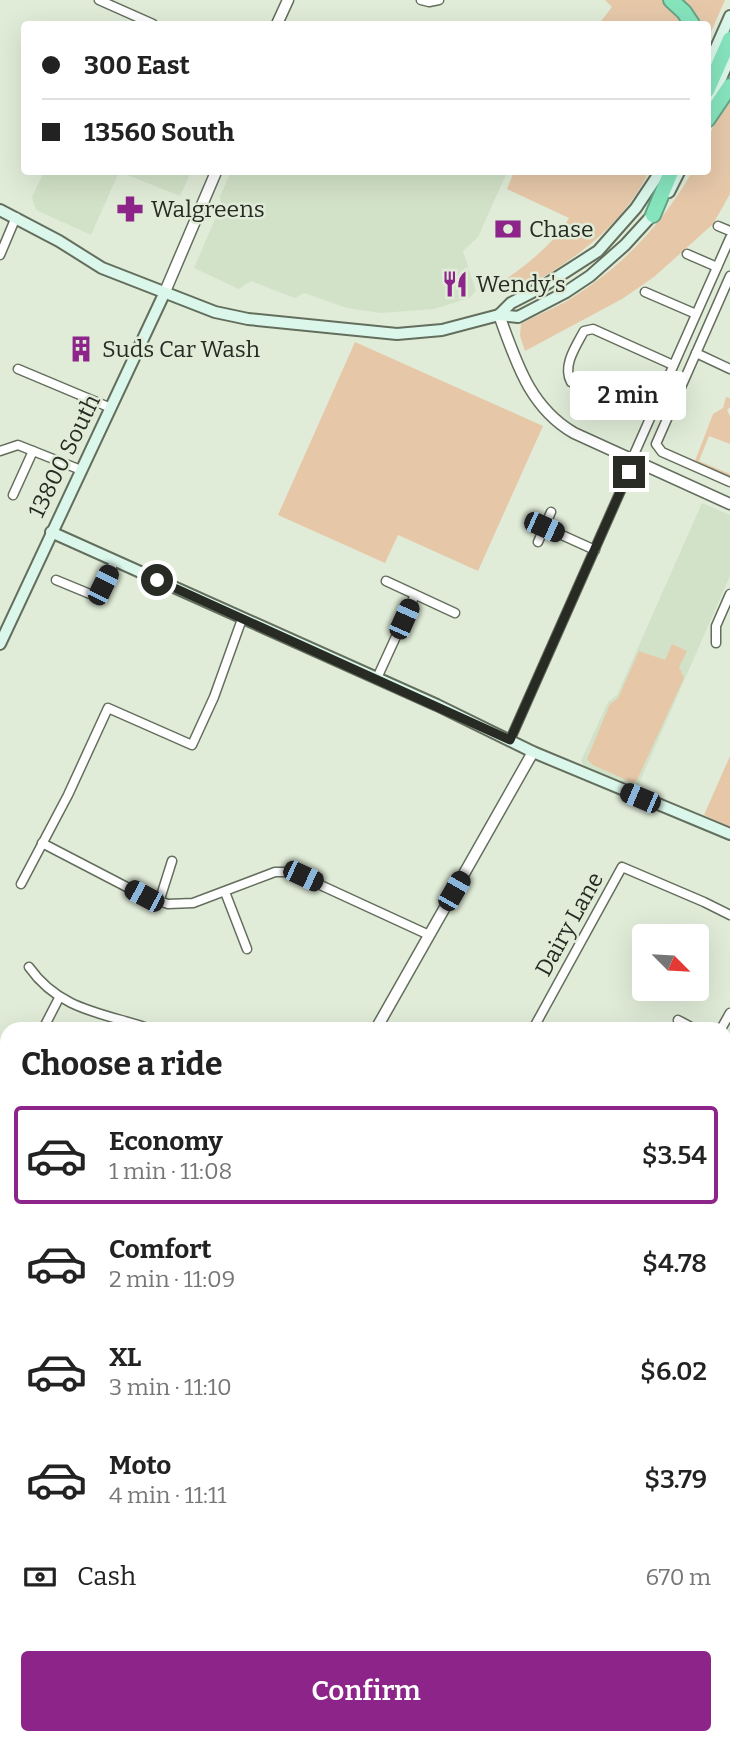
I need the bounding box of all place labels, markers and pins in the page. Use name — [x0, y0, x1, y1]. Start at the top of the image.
pharmacy icon: Walgreens — [115, 194, 145, 224]
place label: Walgreens — [151, 195, 265, 223]
bank icon: Chase — [493, 214, 523, 244]
place label: Chase — [529, 215, 594, 243]
restaurant icon: Wendy's — [440, 269, 470, 299]
place label: Wendy's — [476, 270, 566, 298]
building icon: Suds Car Wash — [66, 334, 96, 364]
place label: Suds Car Wash — [102, 335, 260, 363]

